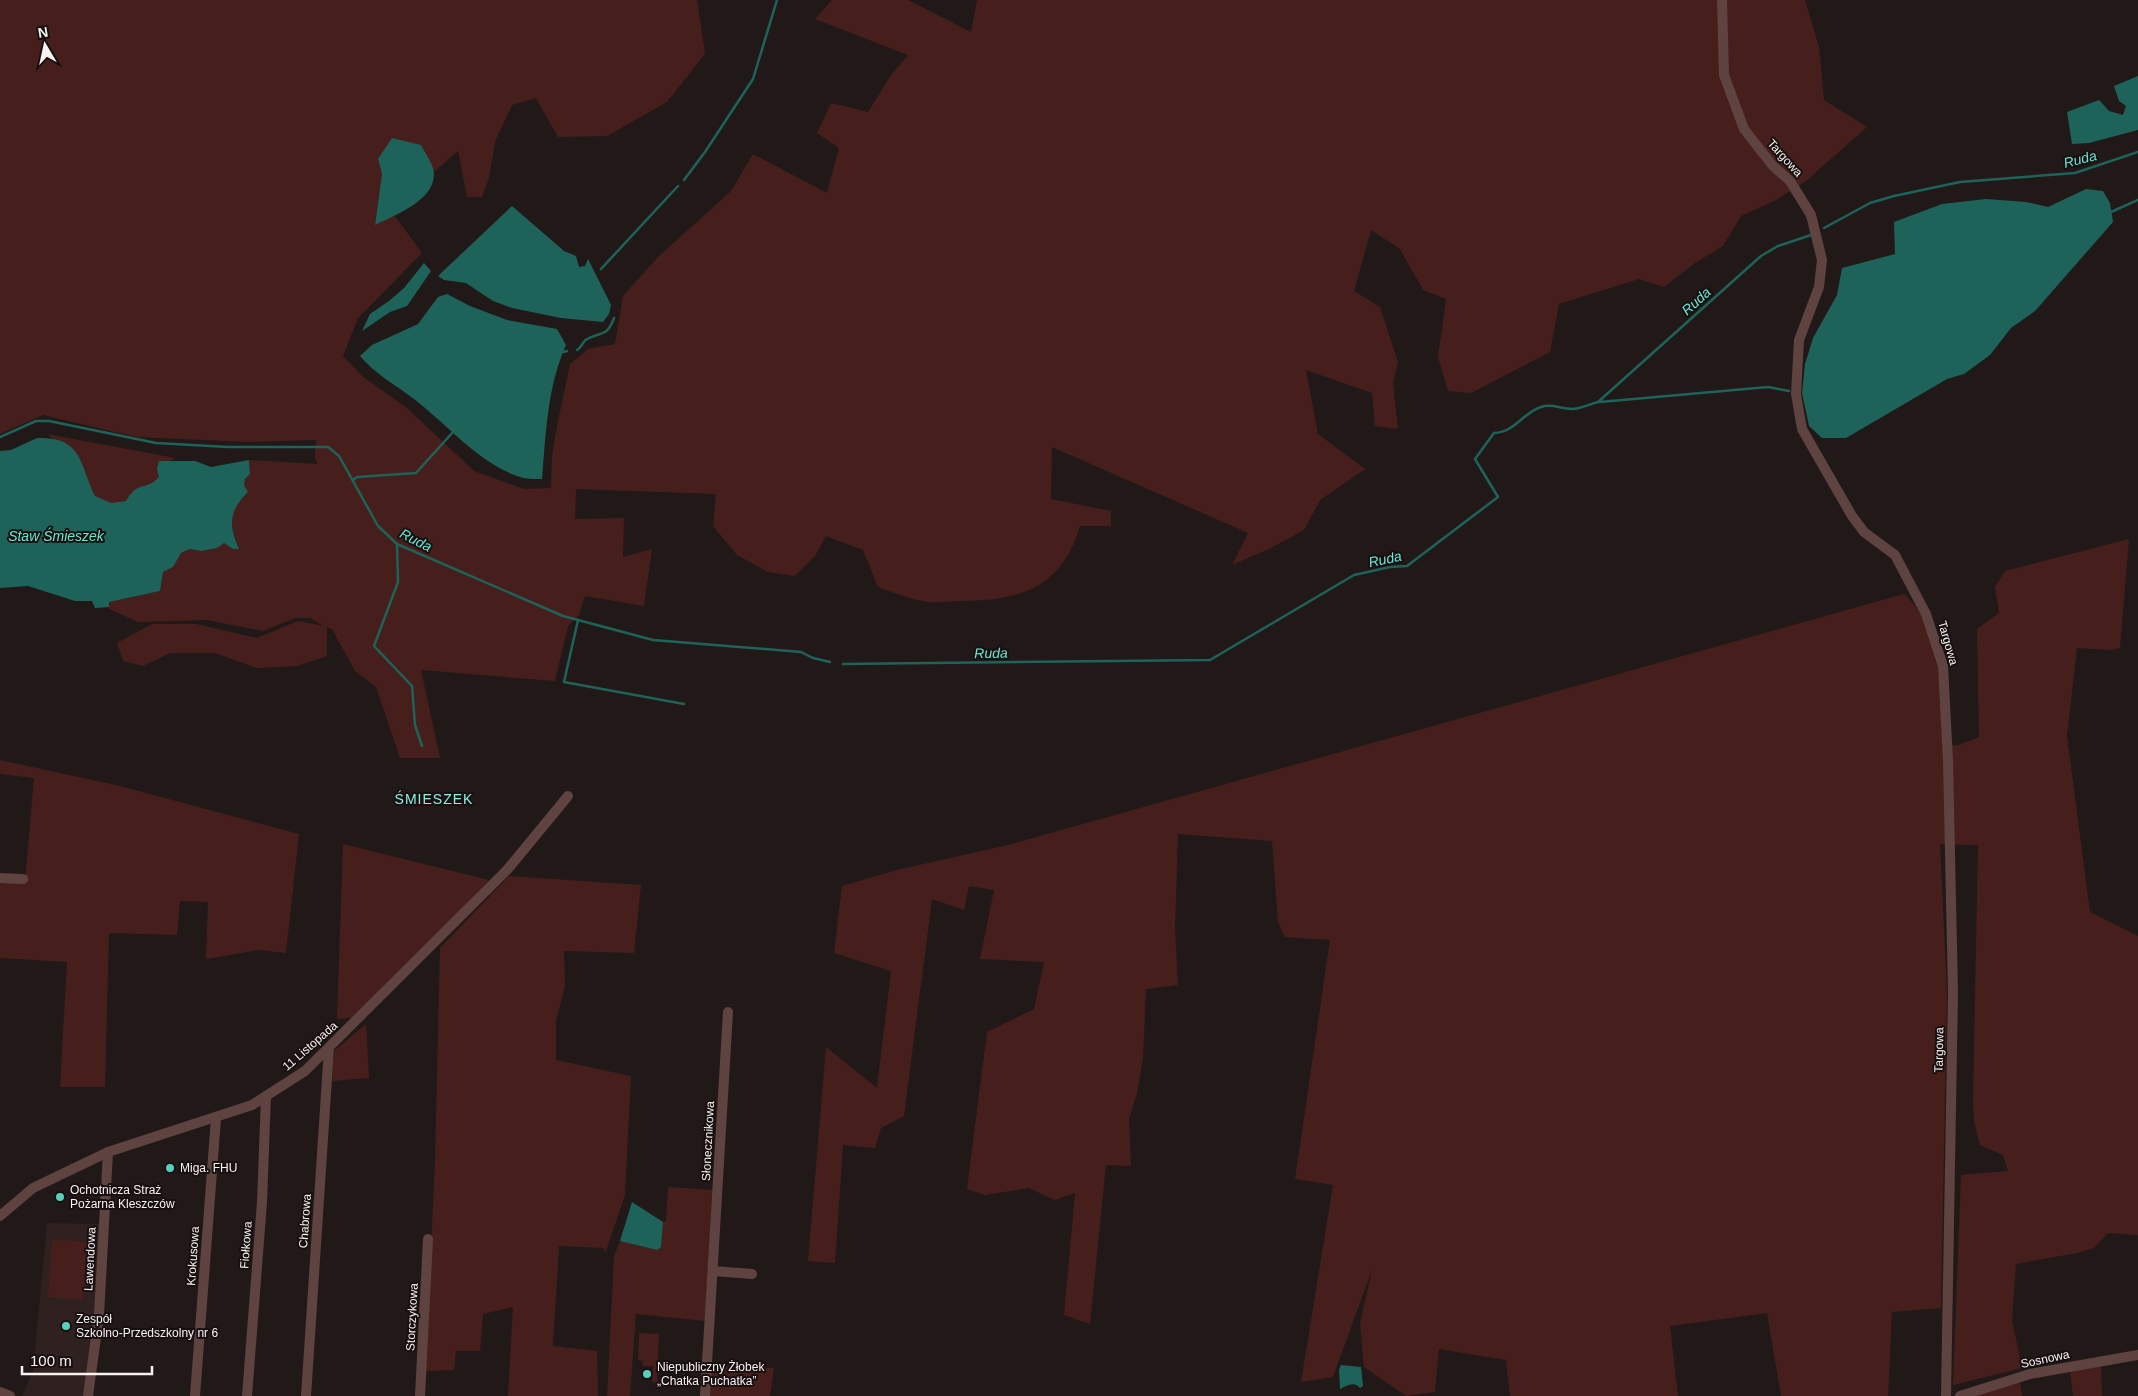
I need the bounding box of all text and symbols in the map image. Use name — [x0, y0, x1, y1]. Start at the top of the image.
north arrow — [20, 20, 70, 70]
text: N — [37, 23, 49, 41]
street label: Targowa — [1765, 136, 1806, 180]
water label: Ruda — [2062, 147, 2098, 171]
water label: Ruda — [1678, 284, 1714, 318]
water label: Ruda — [397, 525, 435, 555]
water label: Staw Śmieszek — [8, 527, 105, 544]
water label: Ruda — [1367, 548, 1403, 570]
street label: Targowa — [1935, 619, 1961, 667]
water label: Ruda — [974, 645, 1008, 661]
district label: ŚMIESZEK — [395, 790, 473, 807]
street label: 11 Listopada — [280, 1018, 340, 1074]
street label: Targowa — [1932, 1027, 1946, 1073]
street label: Słonecznikowa — [699, 1100, 717, 1181]
place label: Miga. FHU — [180, 1161, 237, 1175]
marker: Miga. FHU — [164, 1162, 176, 1174]
place label: Ochotnicza Straż Pożarna Kleszczów — [70, 1183, 175, 1211]
marker: Ochotnicza Straż Pożarna Kleszczów — [54, 1191, 66, 1203]
street label: Chabrowa — [296, 1193, 314, 1249]
street label: Fiołkowa — [237, 1221, 255, 1269]
street label: Lawendowa — [81, 1226, 99, 1291]
street label: Krokusowa — [184, 1226, 202, 1286]
street label: Storczykowa — [403, 1282, 421, 1351]
place label: Zespół Szkolno-Przedszkolny nr 6 — [76, 1312, 218, 1340]
marker: Zespół Szkolno-Przedszkolny nr 6 — [60, 1320, 72, 1332]
scale bar — [22, 1344, 152, 1376]
street label: Sosnowa — [2019, 1347, 2071, 1371]
text: 100 m — [30, 1352, 72, 1369]
place label: Niepubliczny Żłobek „Chatka Puchatka” — [657, 1360, 765, 1388]
marker: Niepubliczny Żłobek „Chatka Puchatka” — [641, 1368, 653, 1380]

